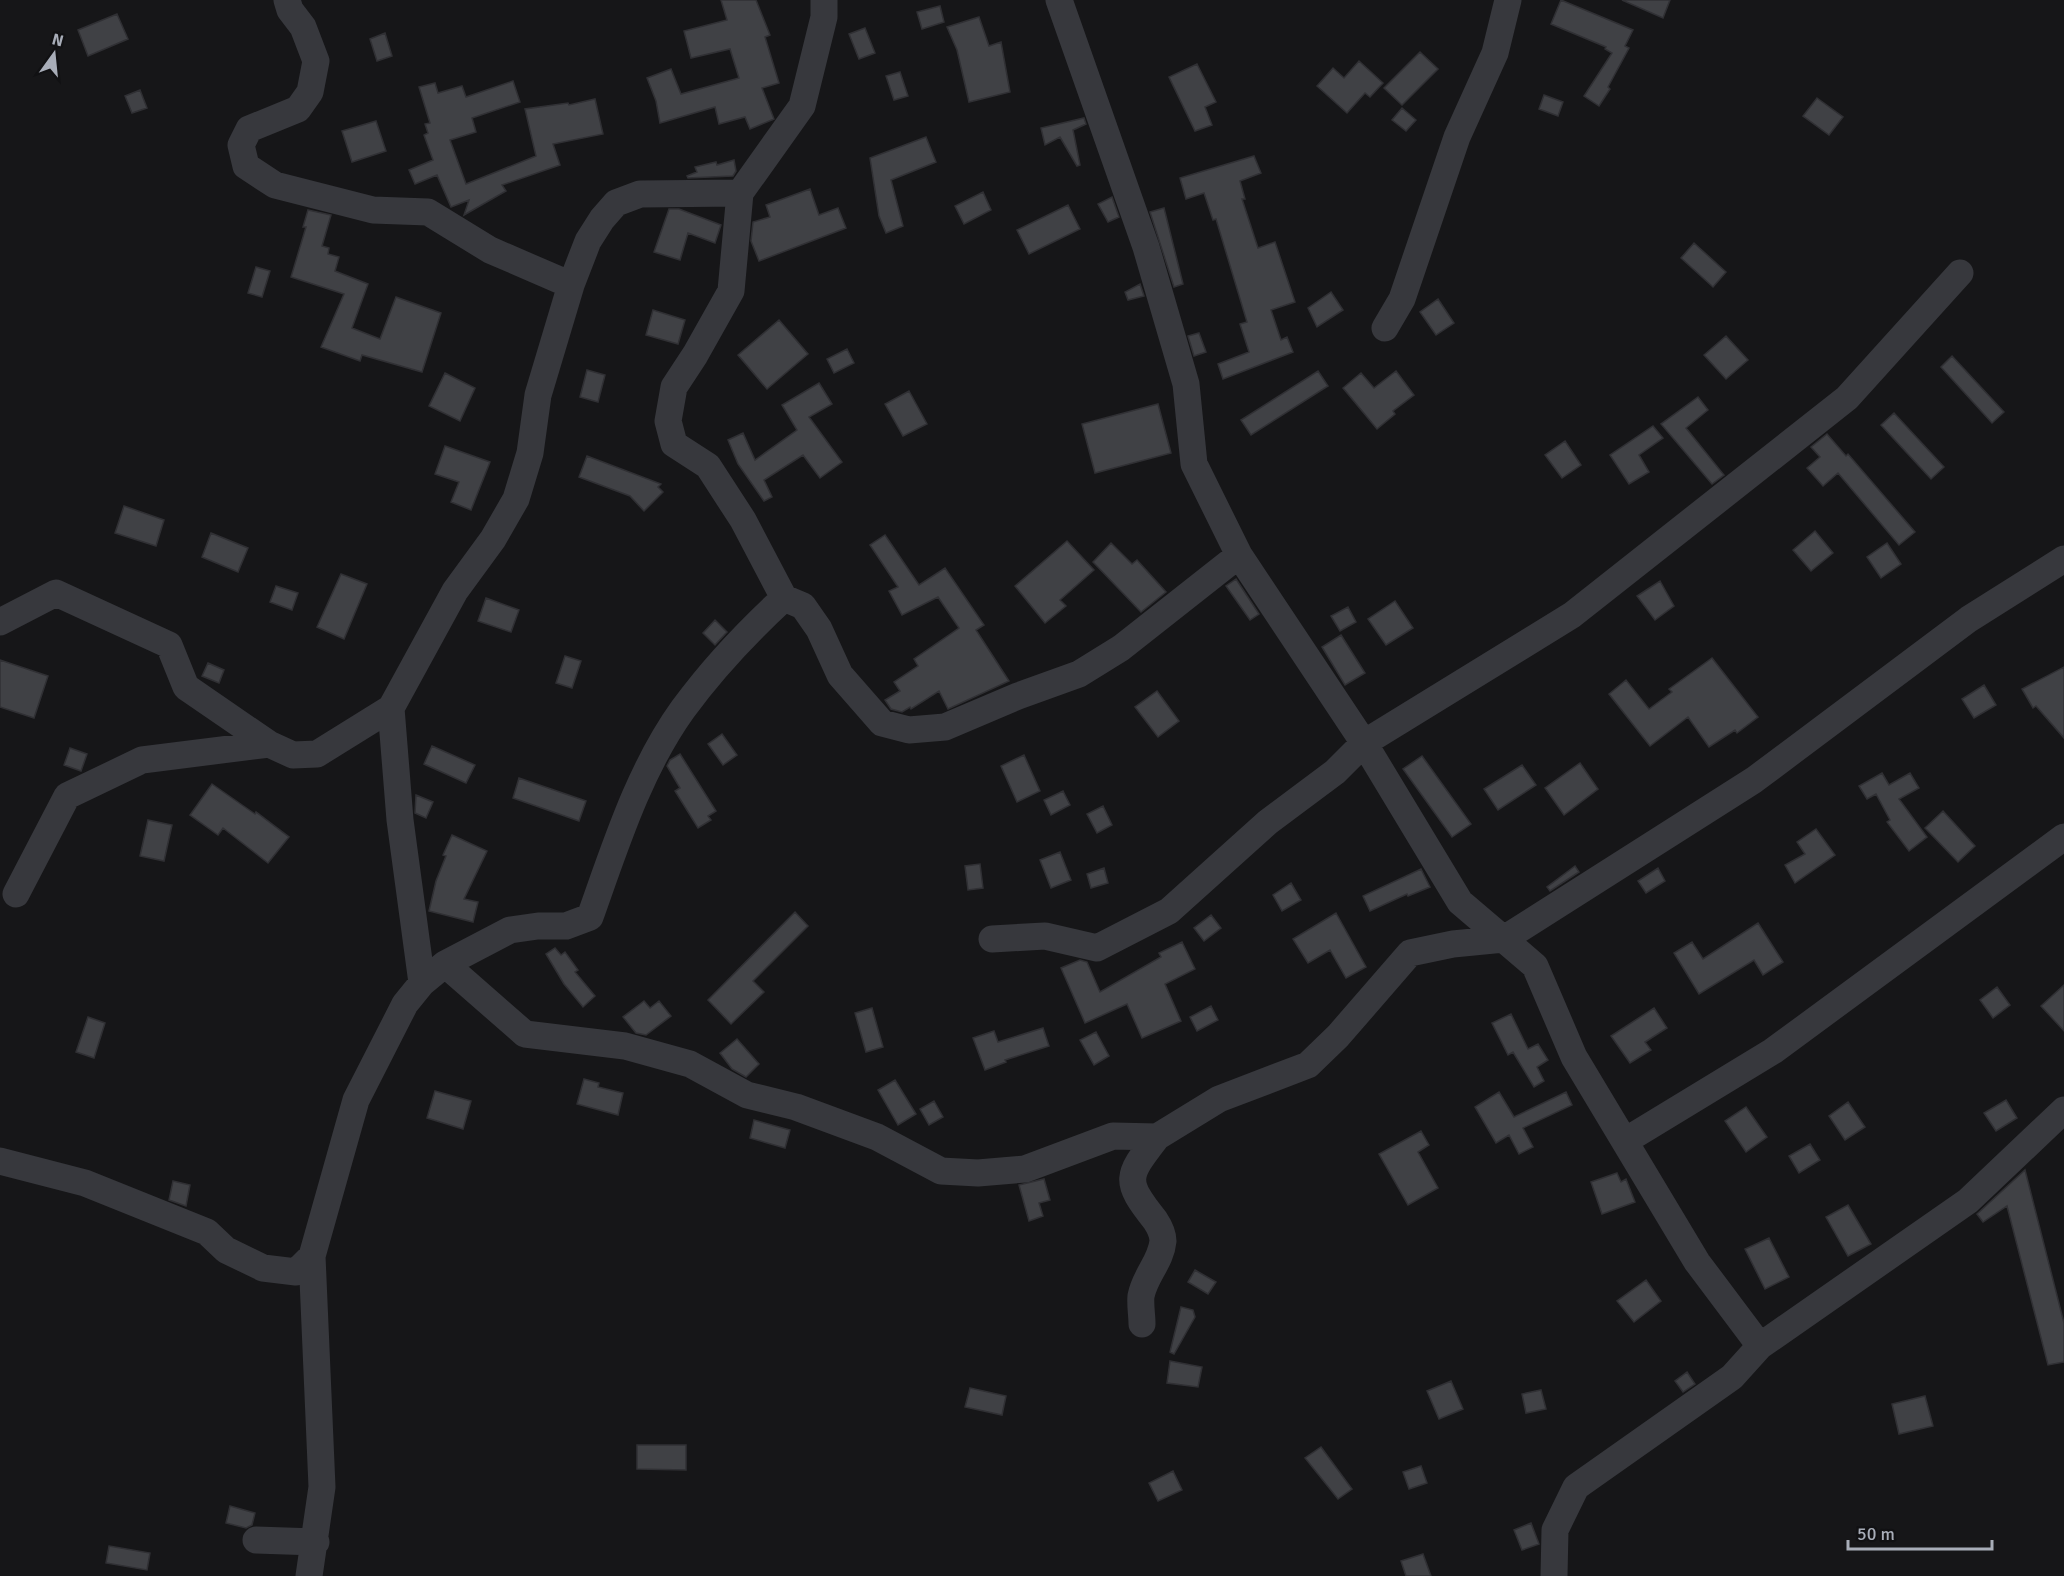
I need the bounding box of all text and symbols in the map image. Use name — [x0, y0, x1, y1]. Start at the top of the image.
north arrow — [24, 24, 84, 84]
text: N — [50, 29, 66, 52]
scale bar — [1848, 1513, 1992, 1551]
text: 50 m — [1857, 1523, 1895, 1545]

